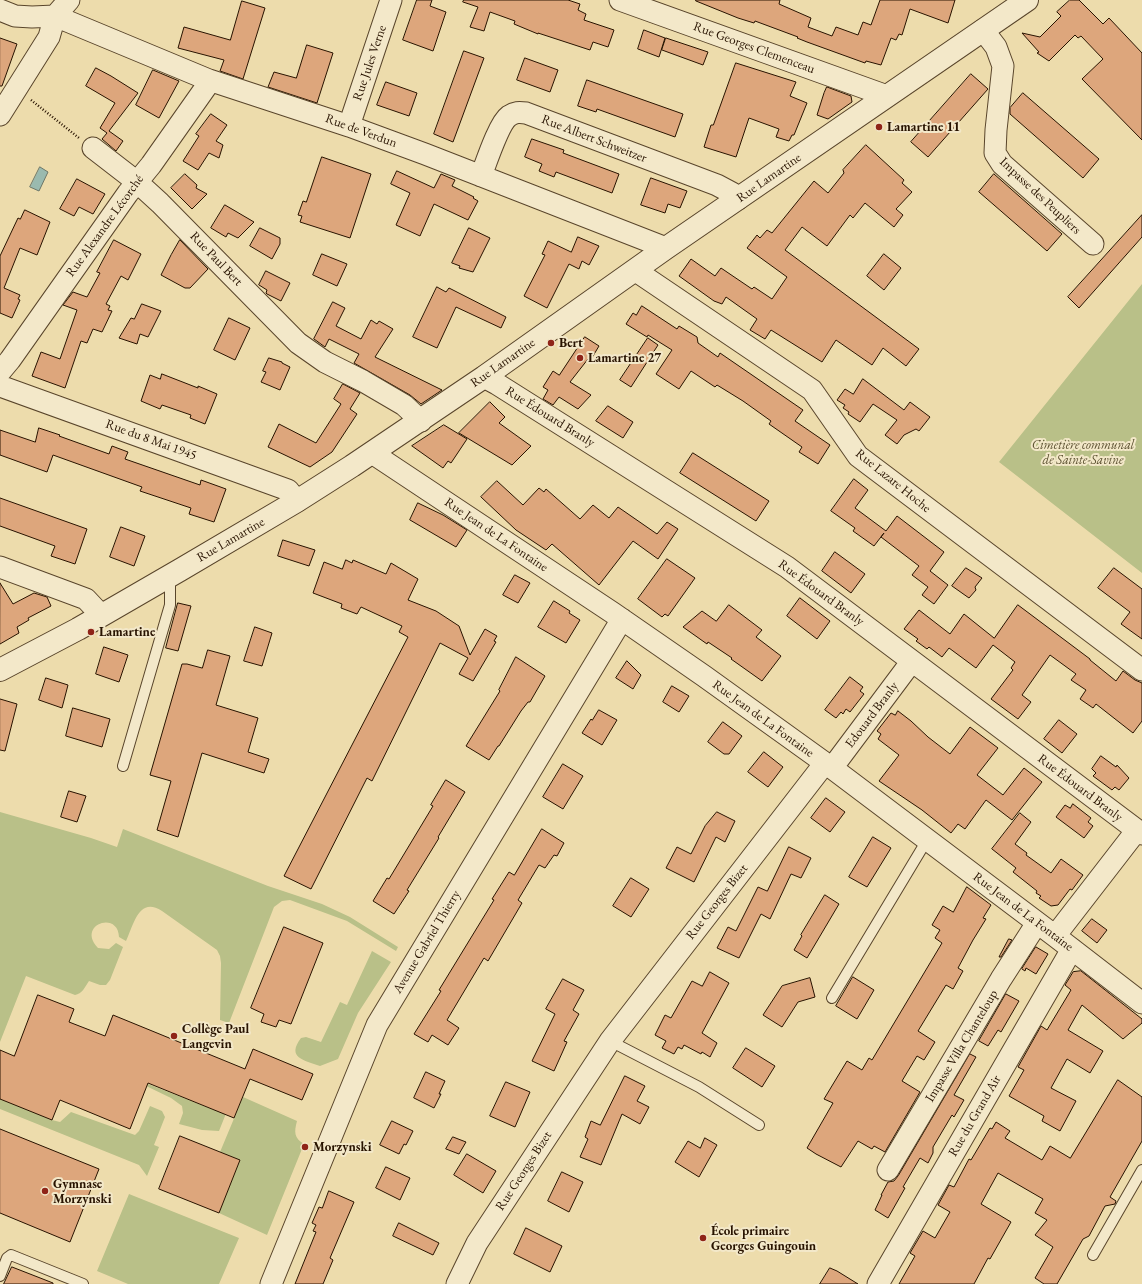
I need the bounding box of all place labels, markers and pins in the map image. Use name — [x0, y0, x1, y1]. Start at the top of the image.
place label: Lamartine 11 — [887, 119, 960, 135]
marker: Lamartine 11 — [874, 122, 884, 132]
place label: Bert — [559, 335, 583, 351]
marker: Bert — [546, 338, 556, 348]
place label: Lamartine 27 — [588, 350, 661, 366]
marker: Lamartine 27 — [575, 353, 585, 363]
place label: Lamartine — [99, 624, 155, 640]
marker: Lamartine — [86, 627, 96, 637]
place label: Collège Paul Langevin — [182, 1021, 249, 1052]
marker: Collège Paul Langevin — [169, 1031, 179, 1041]
place label: Morzynski — [313, 1139, 371, 1155]
marker: Morzynski — [300, 1142, 310, 1152]
place label: Gymnase Morzynski — [53, 1176, 111, 1207]
marker: Gymnase Morzynski — [40, 1186, 50, 1196]
place label: École primaire Georges Guingouin — [711, 1223, 816, 1254]
marker: École primaire Georges Guingouin — [698, 1233, 708, 1243]

